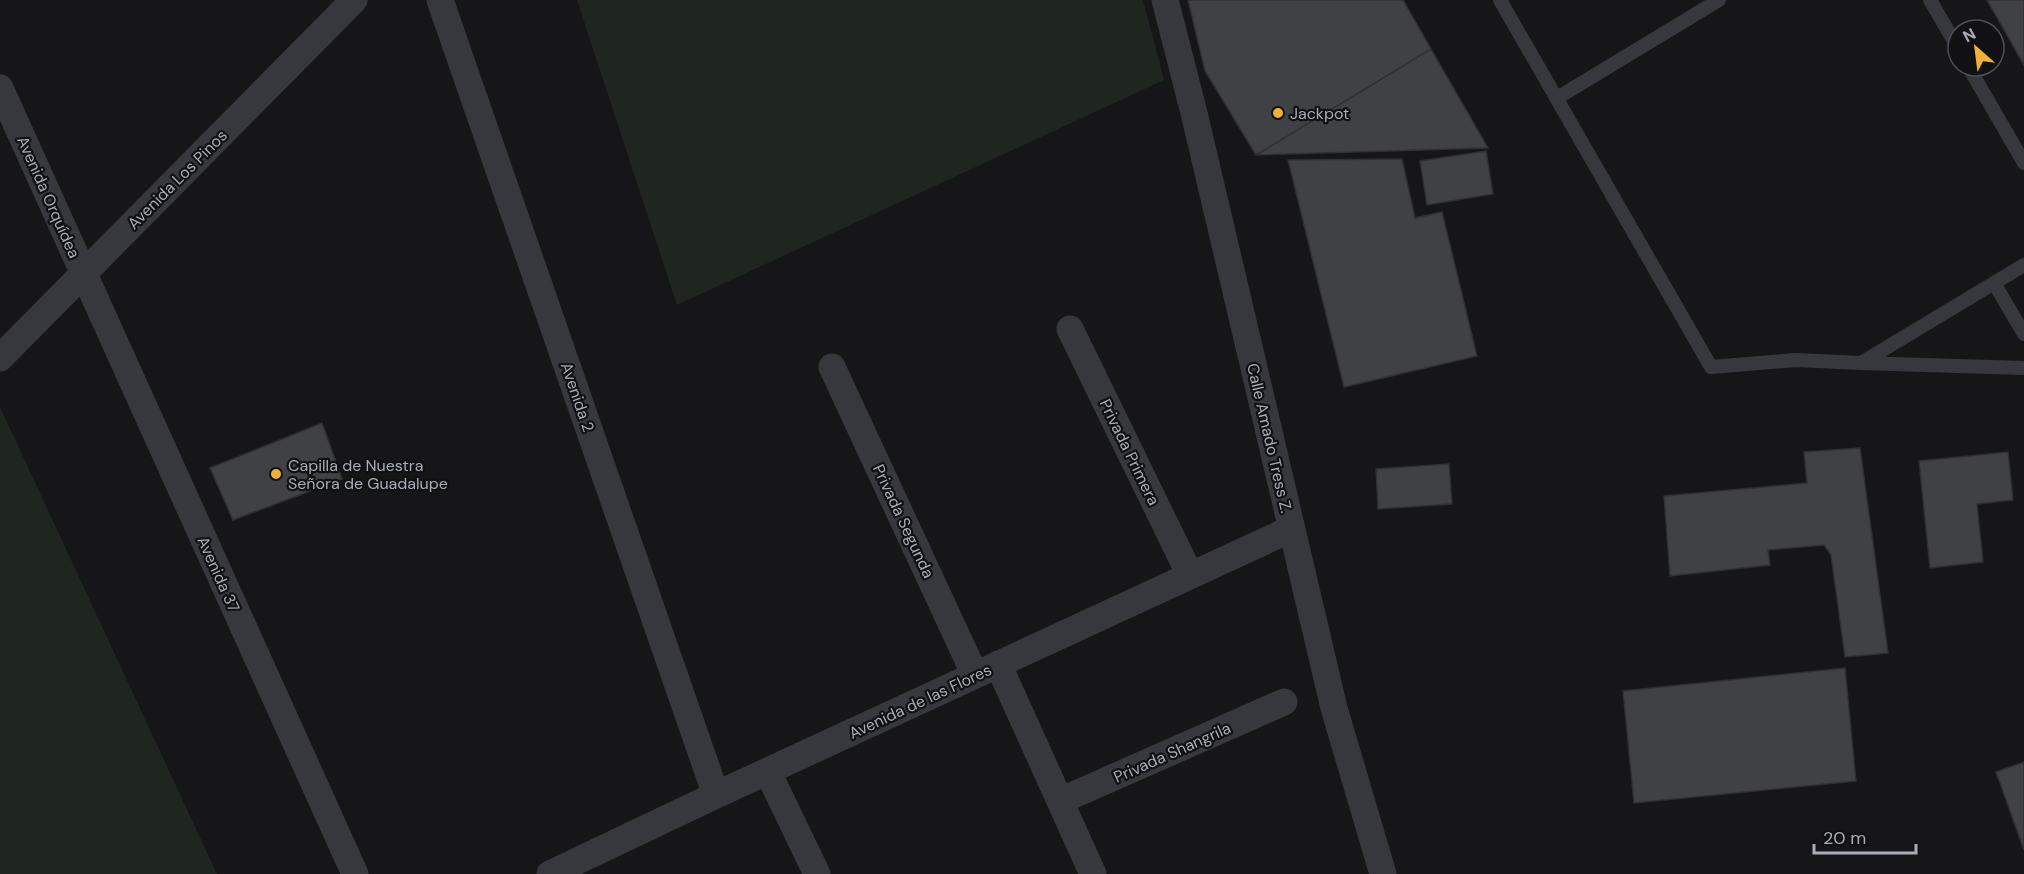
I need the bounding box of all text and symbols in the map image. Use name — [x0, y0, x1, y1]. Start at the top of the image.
north arrow — [1946, 18, 2006, 78]
text: N — [1959, 23, 1979, 47]
place label: Jackpot — [1290, 103, 1349, 124]
marker: Jackpot — [1271, 106, 1285, 120]
street label: Avenida Los Pinos — [123, 125, 232, 234]
street label: Avenida Orquídea — [12, 133, 85, 262]
street label: Avenida 2 — [556, 360, 599, 435]
street label: Calle Amado Tress Z. — [1242, 361, 1297, 515]
street label: Privada Primera — [1095, 396, 1164, 509]
place label: Capilla de Nuestra Señora de Guadalupe — [288, 455, 448, 494]
street label: Privada Segunda — [868, 461, 939, 581]
marker: Capilla de Nuestra Señora de Guadalupe — [269, 467, 283, 481]
street label: Avenida 37 — [193, 533, 245, 615]
street label: Avenida de las Flores — [845, 659, 995, 744]
street label: Privada Shangrila — [1110, 717, 1234, 788]
scale bar — [1814, 817, 1916, 855]
text: 20 m — [1823, 826, 1866, 850]

